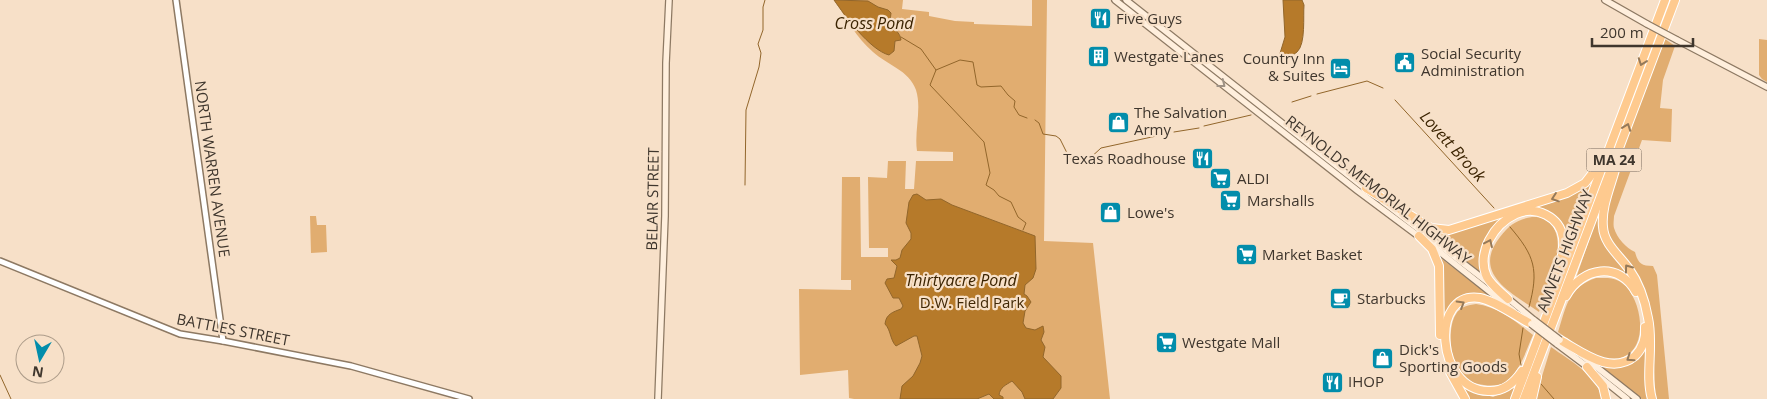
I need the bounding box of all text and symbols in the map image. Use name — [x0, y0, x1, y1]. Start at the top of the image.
restaurant icon: Five Guys — [1088, 7, 1112, 31]
place label: Five Guys — [1116, 8, 1182, 28]
water label: Cross Pond — [834, 12, 914, 34]
scale bar — [1592, 15, 1693, 47]
text: 200 m — [1600, 22, 1644, 42]
place label: Social Security Administration — [1421, 43, 1525, 80]
building icon: Westgate Lanes — [1086, 45, 1110, 69]
place label: Westgate Lanes — [1114, 46, 1224, 66]
place label: Country Inn & Suites — [1243, 48, 1325, 85]
public building icon: Social Security Administration — [1393, 51, 1417, 75]
hotel icon: Country Inn & Suites — [1329, 56, 1353, 80]
one-way arrow — [1638, 57, 1648, 66]
one-way arrow — [1216, 78, 1226, 87]
street label: NORTH WARREN AVENUE — [191, 79, 235, 258]
place label: The Salvation Army — [1134, 102, 1227, 139]
water label: Lovett Brook — [1415, 106, 1492, 187]
shop icon: The Salvation Army — [1106, 110, 1130, 134]
street label: REYNOLDS MEMORIAL HIGHWAY — [1282, 110, 1476, 268]
one-way arrow — [1621, 123, 1631, 132]
street label: BELAIR STREET — [641, 146, 663, 251]
restaurant icon: Texas Roadhouse — [1190, 147, 1214, 171]
place label: Texas Roadhouse — [1063, 148, 1186, 168]
road number: MA 24 — [1586, 148, 1642, 172]
supermarket icon: ALDI — [1209, 167, 1233, 191]
place label: ALDI — [1237, 168, 1269, 188]
street label: AMVETS HIGHWAY — [1532, 186, 1597, 315]
supermarket icon: Marshalls — [1219, 189, 1243, 213]
place label: Marshalls — [1247, 190, 1314, 210]
one-way arrow — [1551, 192, 1559, 202]
shop icon: Lowe's — [1099, 201, 1123, 225]
place label: Lowe's — [1127, 202, 1174, 222]
one-way arrow — [1482, 239, 1492, 248]
supermarket icon: Market Basket — [1234, 243, 1258, 267]
place label: Market Basket — [1262, 244, 1362, 264]
one-way arrow — [1625, 265, 1633, 274]
water label: Thirtyacre Pond — [905, 269, 1017, 291]
cafe icon: Starbucks — [1329, 287, 1353, 311]
place label: Starbucks — [1357, 288, 1426, 308]
park label: D.W. Field Park — [920, 292, 1024, 312]
one-way arrow — [1456, 300, 1465, 310]
street label: BATTLES STREET — [175, 308, 292, 350]
supermarket icon: Westgate Mall — [1154, 331, 1178, 355]
place label: Westgate Mall — [1182, 332, 1280, 352]
north arrow — [15, 334, 65, 384]
place label: Dick's Sporting Goods — [1399, 339, 1507, 376]
shop icon: Dick's Sporting Goods — [1371, 347, 1395, 371]
one-way arrow — [1626, 352, 1636, 361]
text: N — [31, 362, 45, 383]
restaurant icon: IHOP — [1320, 370, 1344, 394]
place label: IHOP — [1348, 371, 1384, 391]

